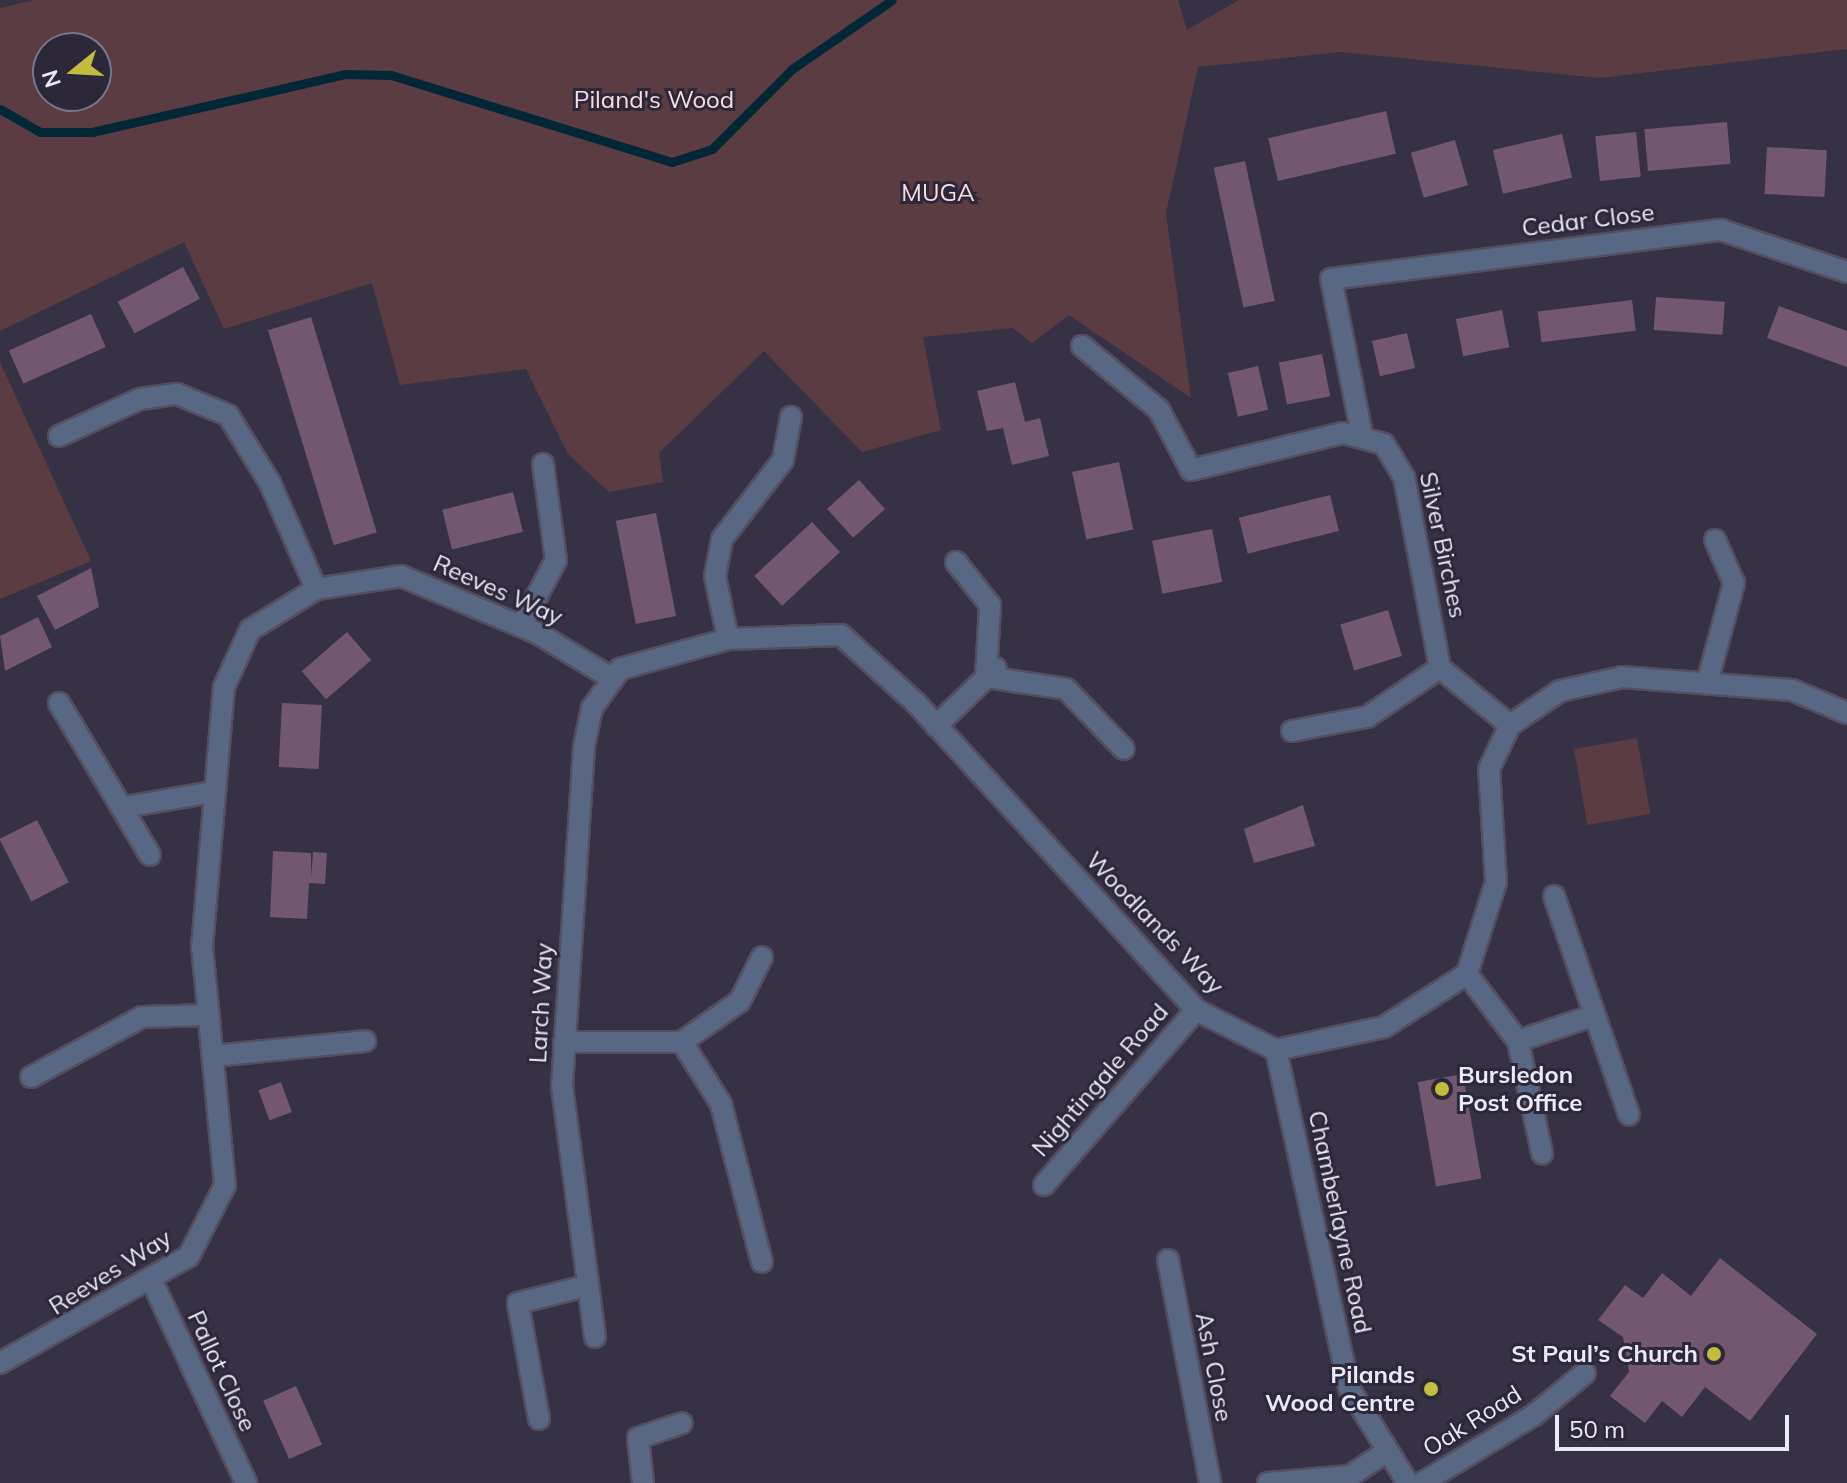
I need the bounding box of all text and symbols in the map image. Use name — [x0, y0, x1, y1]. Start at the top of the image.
north arrow — [32, 32, 112, 112]
text: N — [35, 67, 67, 91]
park label: Piland's Wood — [574, 86, 734, 114]
park label: MUGA — [901, 179, 975, 207]
street label: Cedar Close — [1520, 198, 1656, 242]
street label: Silver Birches — [1413, 469, 1473, 621]
street label: Reeves Way — [429, 549, 567, 631]
street label: Woodlands Way — [1080, 846, 1230, 1000]
street label: Larch Way — [523, 942, 559, 1064]
street label: Nightingale Road — [1026, 998, 1174, 1162]
place label: Bursledon Post Office — [1458, 1061, 1582, 1117]
marker: Bursledon Post Office — [1433, 1080, 1451, 1098]
street label: Chamberlayne Road — [1302, 1108, 1378, 1336]
street label: Reeves Way — [44, 1223, 176, 1321]
street label: Pallot Close — [181, 1306, 263, 1436]
street label: Ash Close — [1189, 1310, 1239, 1424]
place label: St Paul’s Church — [1511, 1340, 1698, 1368]
marker: St Paul’s Church — [1705, 1345, 1723, 1363]
place label: Pilands Wood Centre — [1265, 1361, 1415, 1417]
street label: Oak Road — [1418, 1380, 1526, 1462]
marker: Pilands Wood Centre — [1422, 1380, 1440, 1398]
scale bar — [1559, 1399, 1793, 1449]
text: 50 m — [1569, 1414, 1625, 1444]

